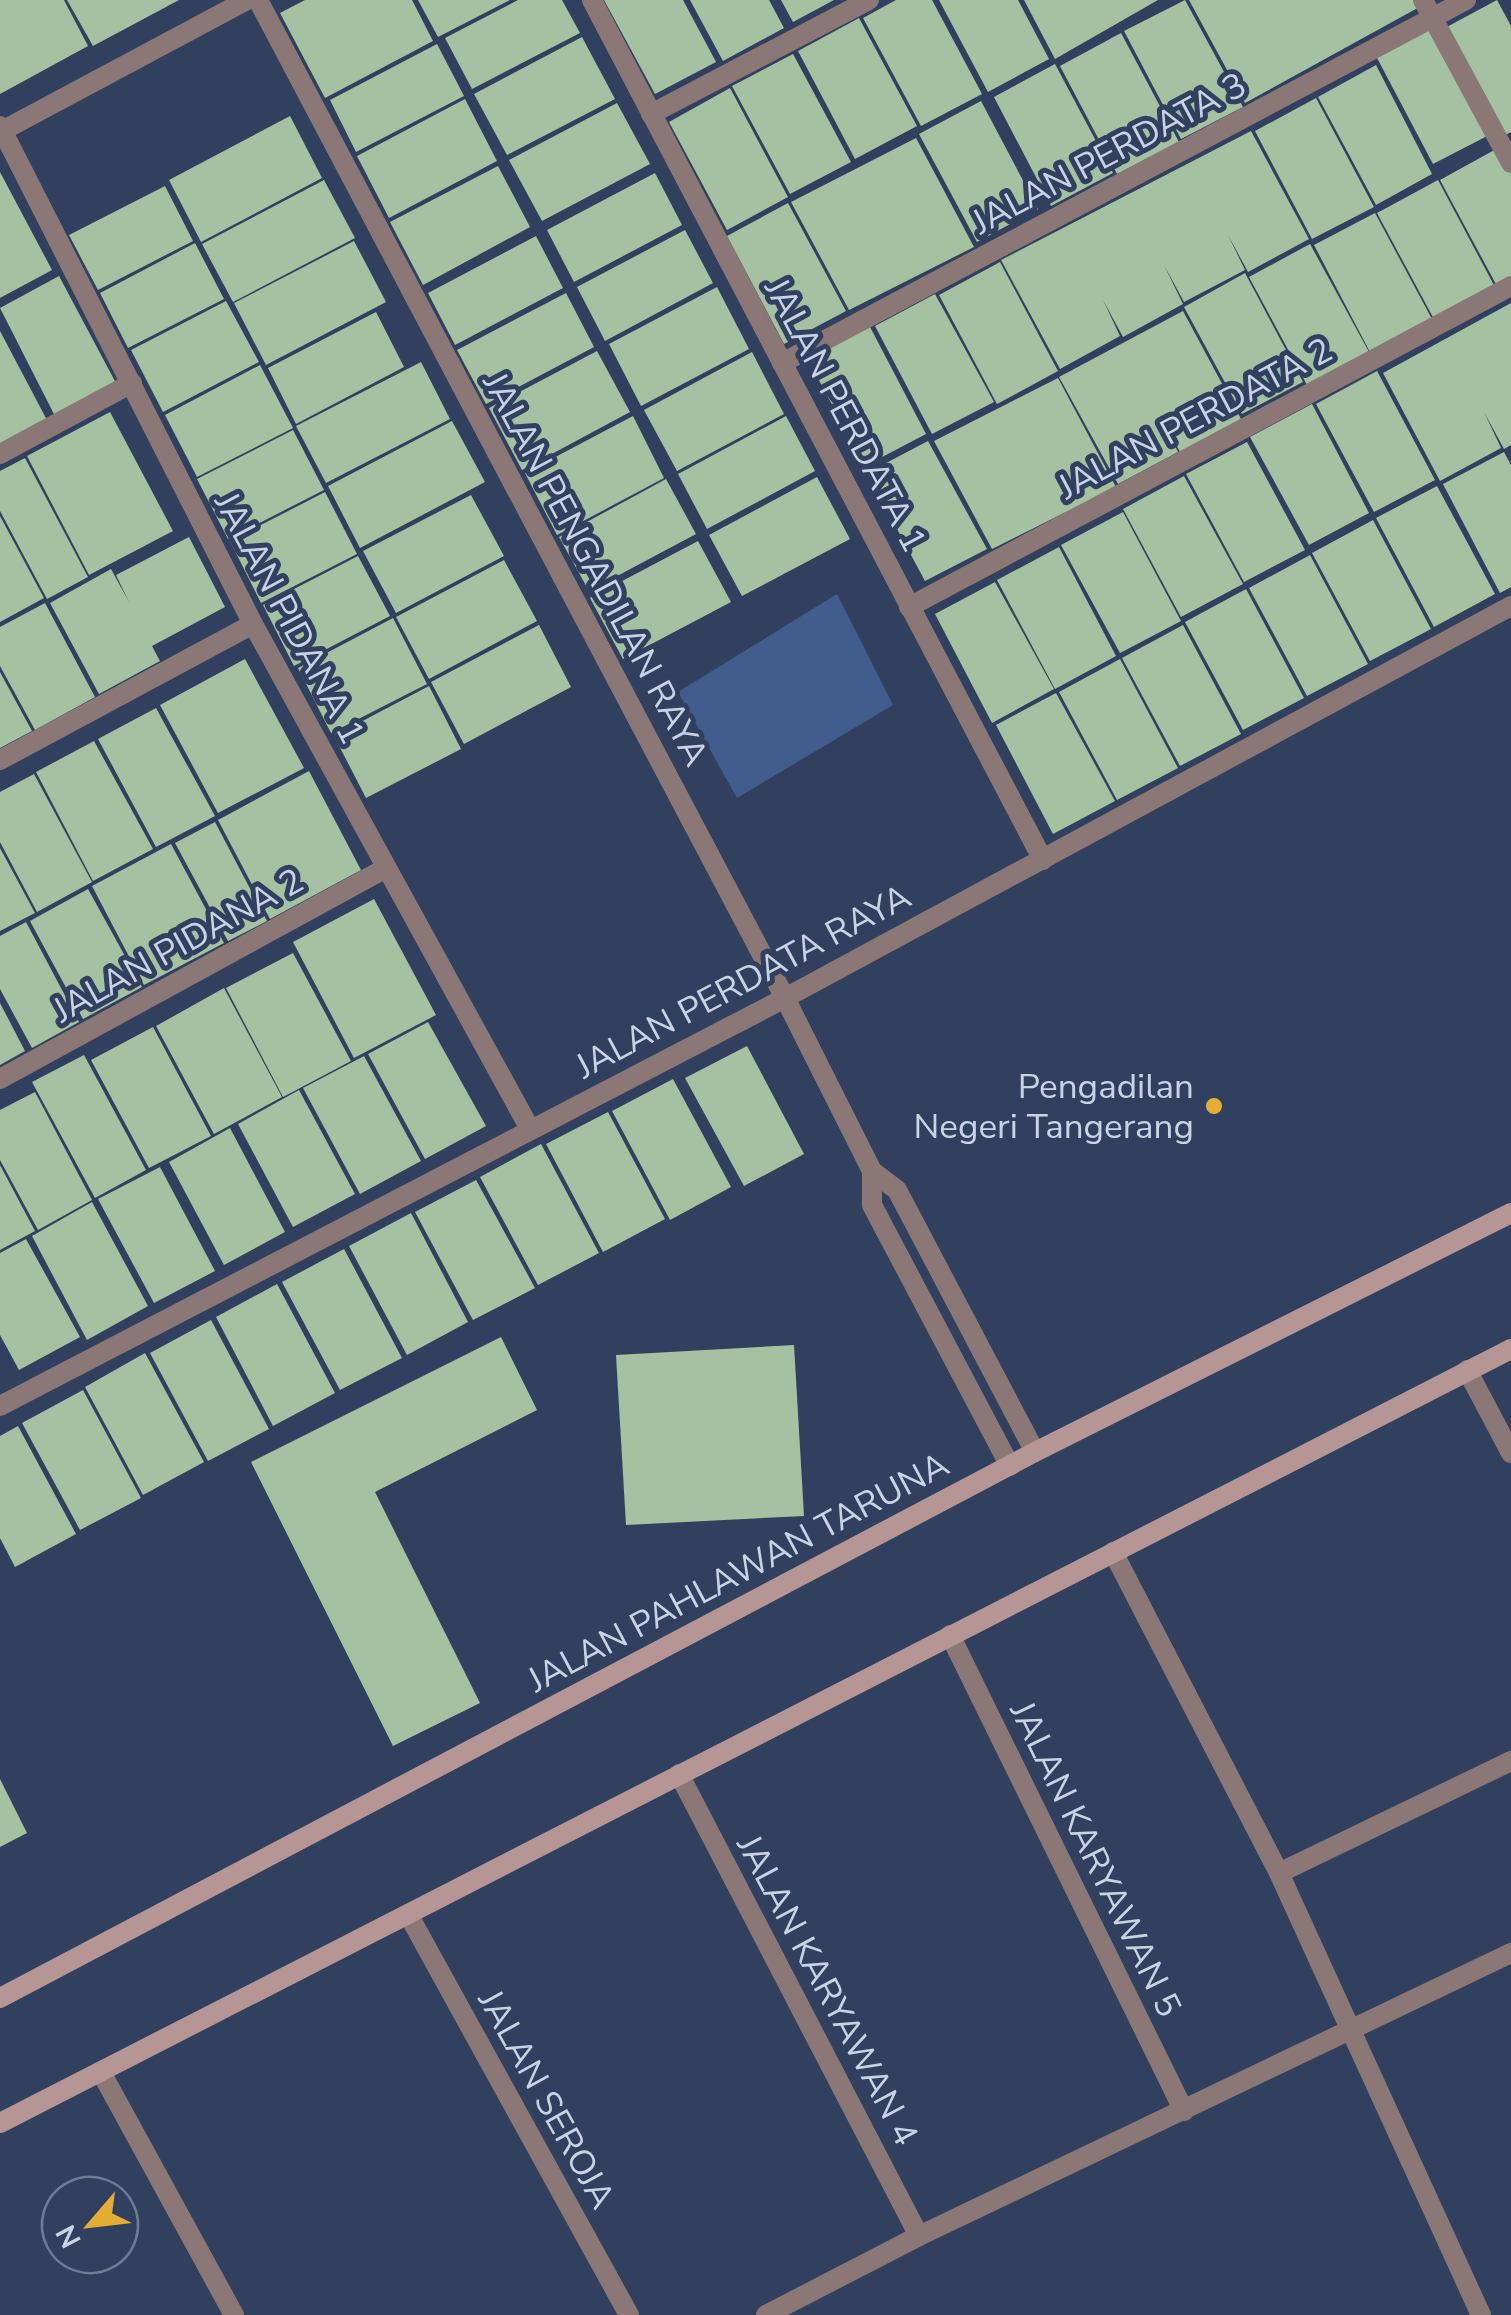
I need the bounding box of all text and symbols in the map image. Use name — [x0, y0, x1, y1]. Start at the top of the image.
street label: JALAN PERDATA 3 — [963, 61, 1254, 246]
street label: JALAN PERDATA 1 — [753, 269, 938, 560]
street label: JALAN PERDATA 2 — [1049, 326, 1340, 511]
street label: JALAN PENGADILAN RAYA — [471, 364, 719, 774]
street label: JALAN PIDANA 1 — [203, 483, 376, 753]
street label: JALAN PIDANA 2 — [44, 857, 312, 1034]
street label: JALAN PERDATA RAYA — [567, 873, 919, 1090]
place label: Pengadilan Negeri Tangerang — [913, 1063, 1194, 1150]
marker: Pengadilan Negeri Tangerang — [1203, 1095, 1225, 1117]
street label: JALAN PAHLAWAN TARUNA — [519, 1441, 957, 1704]
street label: JALAN KARYAWAN 5 — [998, 1693, 1192, 2025]
street label: JALAN KARYAWAN 4 — [725, 1826, 929, 2154]
street label: JALAN SEROJA — [467, 1981, 626, 2217]
north arrow — [40, 2175, 140, 2275]
text: N — [47, 2218, 91, 2254]

